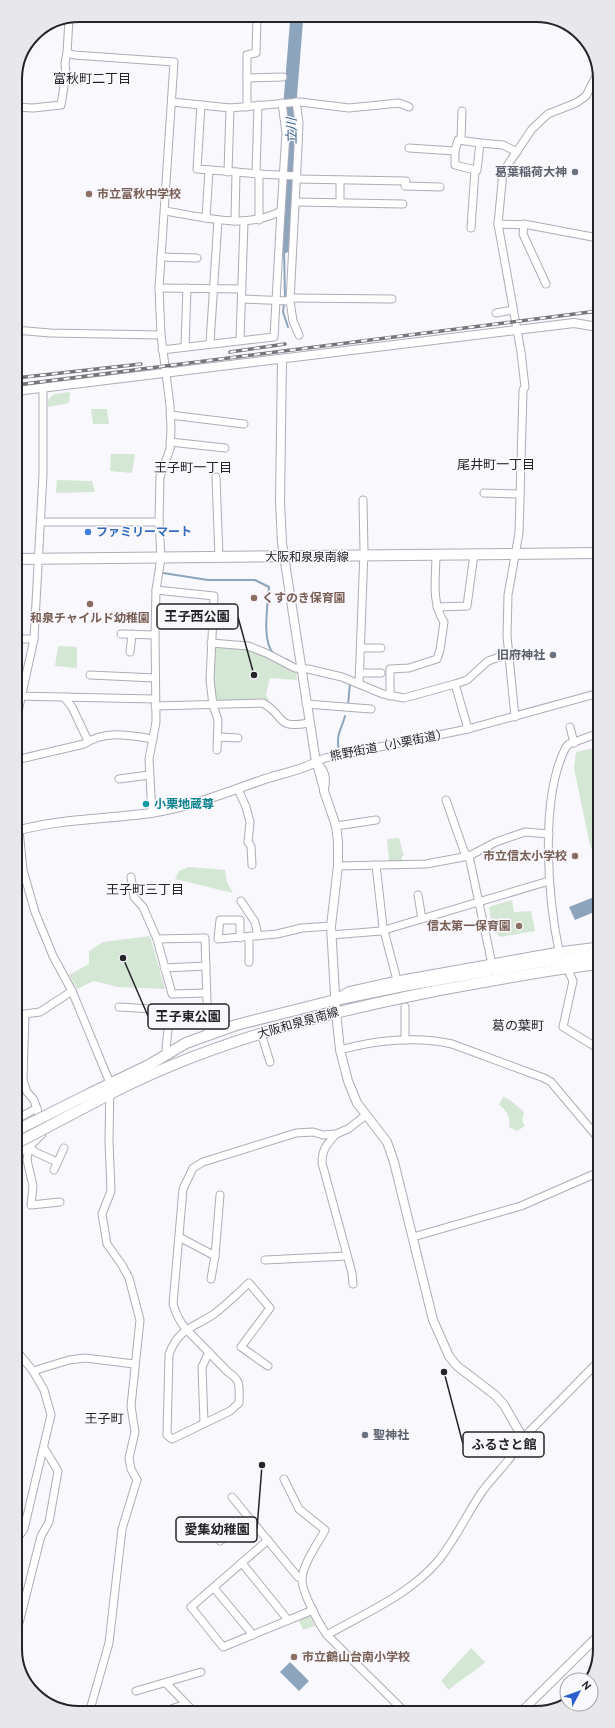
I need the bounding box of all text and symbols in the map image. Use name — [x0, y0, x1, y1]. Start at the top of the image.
district label: 富秋町二丁目 — [53, 72, 131, 88]
water label: 立川 — [285, 116, 301, 144]
place label: 葛葉稲荷大神 — [495, 165, 567, 181]
marker: 葛葉稲荷大神 — [570, 167, 580, 177]
place label: 市立富秋中学校 — [97, 187, 181, 203]
marker: 市立富秋中学校 — [84, 189, 94, 199]
district label: 尾井町一丁目 — [457, 458, 535, 474]
district label: 王子町一丁目 — [154, 461, 232, 477]
place label: ファミリーマート — [96, 525, 192, 541]
marker: ファミリーマート — [83, 527, 93, 537]
street label: 大阪和泉泉南線 — [265, 550, 349, 566]
place label: くすのき保育園 — [262, 591, 346, 607]
marker: くすのき保育園 — [249, 593, 259, 603]
marker: 和泉チャイルド幼稚園 — [85, 599, 95, 609]
callout: 王子西公園 — [157, 604, 238, 629]
text: 王子西公園 — [164, 610, 230, 626]
place label: 和泉チャイルド幼稚園 — [30, 611, 150, 627]
place label: 旧府神社 — [497, 648, 545, 664]
marker: 旧府神社 — [548, 650, 558, 660]
street label: 熊野街道（小栗街道） — [329, 727, 450, 765]
place label: 小栗地蔵尊 — [154, 797, 214, 813]
marker: 小栗地蔵尊 — [141, 799, 151, 809]
place label: 市立信太小学校 — [483, 849, 567, 865]
marker: 市立信太小学校 — [570, 851, 580, 861]
district label: 王子町三丁目 — [106, 883, 184, 899]
place label: 信太第一保育園 — [427, 919, 511, 935]
marker: 信太第一保育園 — [514, 921, 524, 931]
callout: 王子東公園 — [148, 1004, 229, 1029]
street label: 大阪和泉泉南線 — [256, 1005, 341, 1043]
text: 王子東公園 — [155, 1010, 221, 1026]
district label: 葛の葉町 — [492, 1019, 544, 1035]
district label: 王子町 — [84, 1412, 124, 1428]
place label: 聖神社 — [373, 1428, 409, 1444]
marker: 聖神社 — [360, 1430, 370, 1440]
callout: ふるさと館 — [463, 1432, 544, 1457]
text: ふるさと館 — [471, 1438, 537, 1454]
callout: 愛集幼稚園 — [176, 1517, 257, 1542]
text: 愛集幼稚園 — [184, 1522, 250, 1539]
place label: 市立鶴山台南小学校 — [302, 1650, 410, 1666]
marker: 市立鶴山台南小学校 — [289, 1652, 299, 1662]
north arrow — [559, 1672, 599, 1712]
text: N — [578, 1679, 594, 1694]

